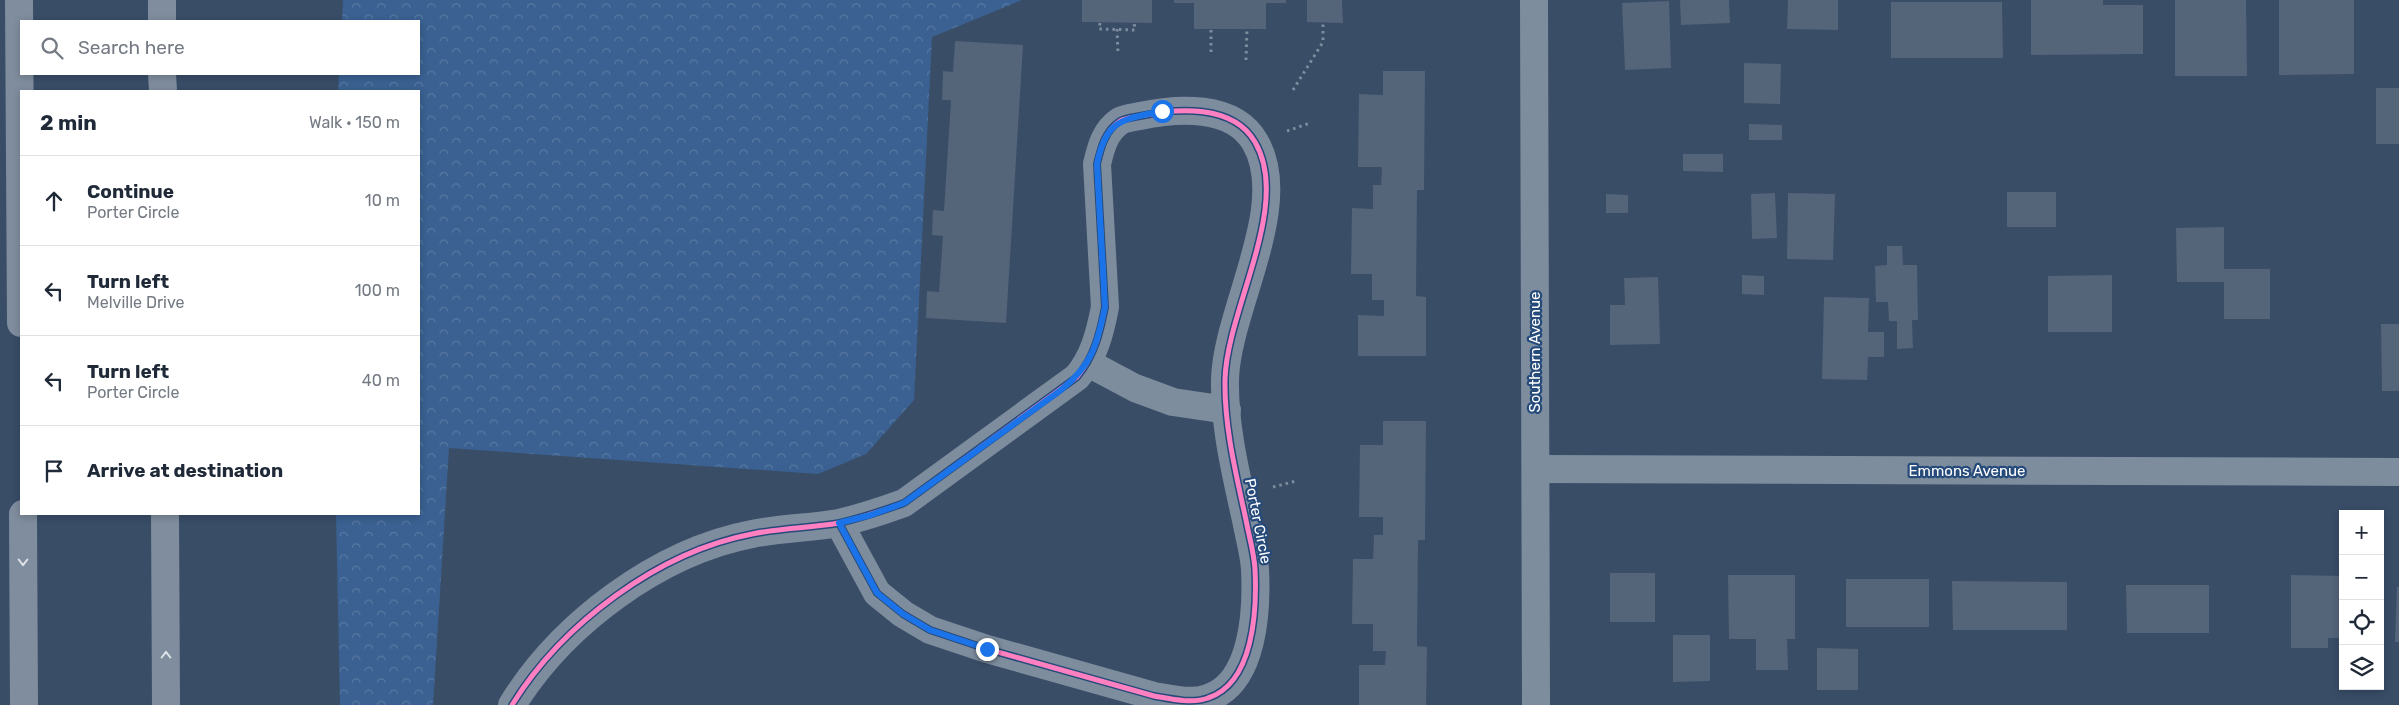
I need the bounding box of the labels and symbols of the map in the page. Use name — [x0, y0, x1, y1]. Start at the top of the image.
route start — [1151, 100, 1174, 123]
street label: Southern Avenue — [1526, 292, 1544, 412]
street label: Emmons Avenue — [1909, 462, 2025, 480]
street label: Porter Circle — [1241, 477, 1275, 565]
one-way arrow — [18, 559, 28, 567]
route end — [976, 638, 999, 661]
one-way arrow — [161, 651, 171, 658]

